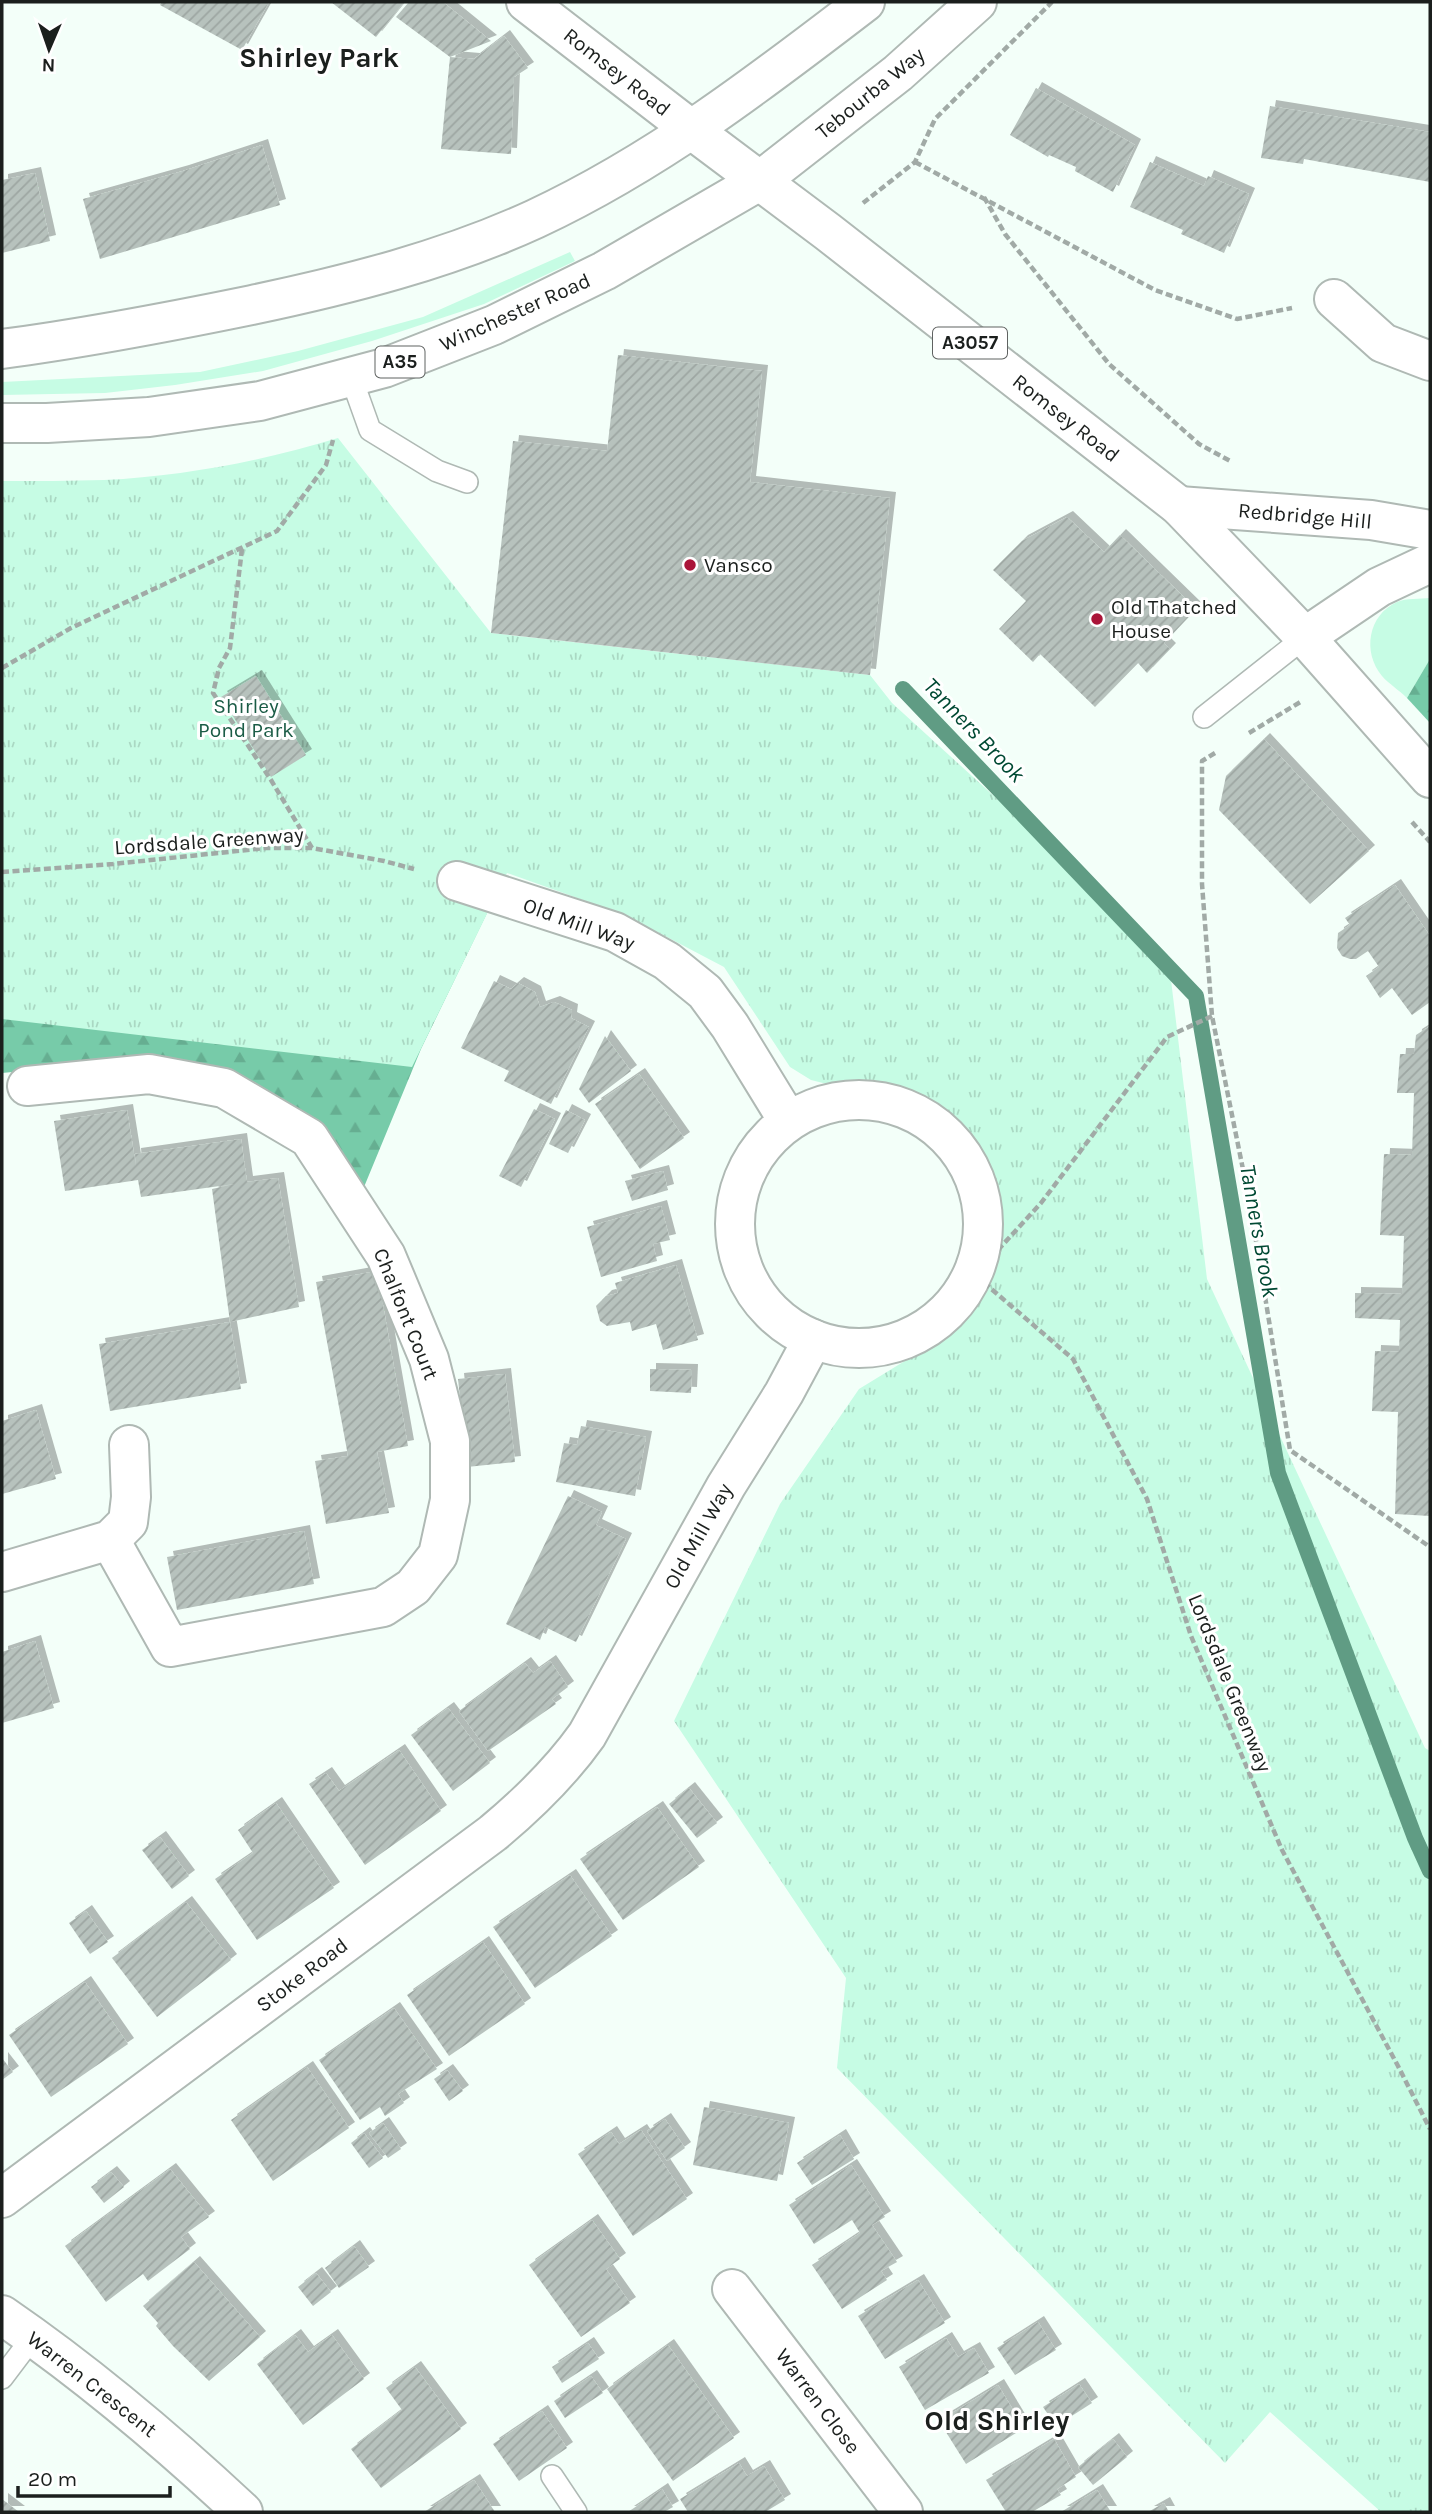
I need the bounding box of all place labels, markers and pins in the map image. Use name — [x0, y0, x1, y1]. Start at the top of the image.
place label: Vansco — [704, 553, 773, 577]
marker: Vansco — [682, 557, 698, 573]
place label: Old Thatched House — [1111, 595, 1237, 643]
marker: Old Thatched House — [1089, 611, 1105, 627]

